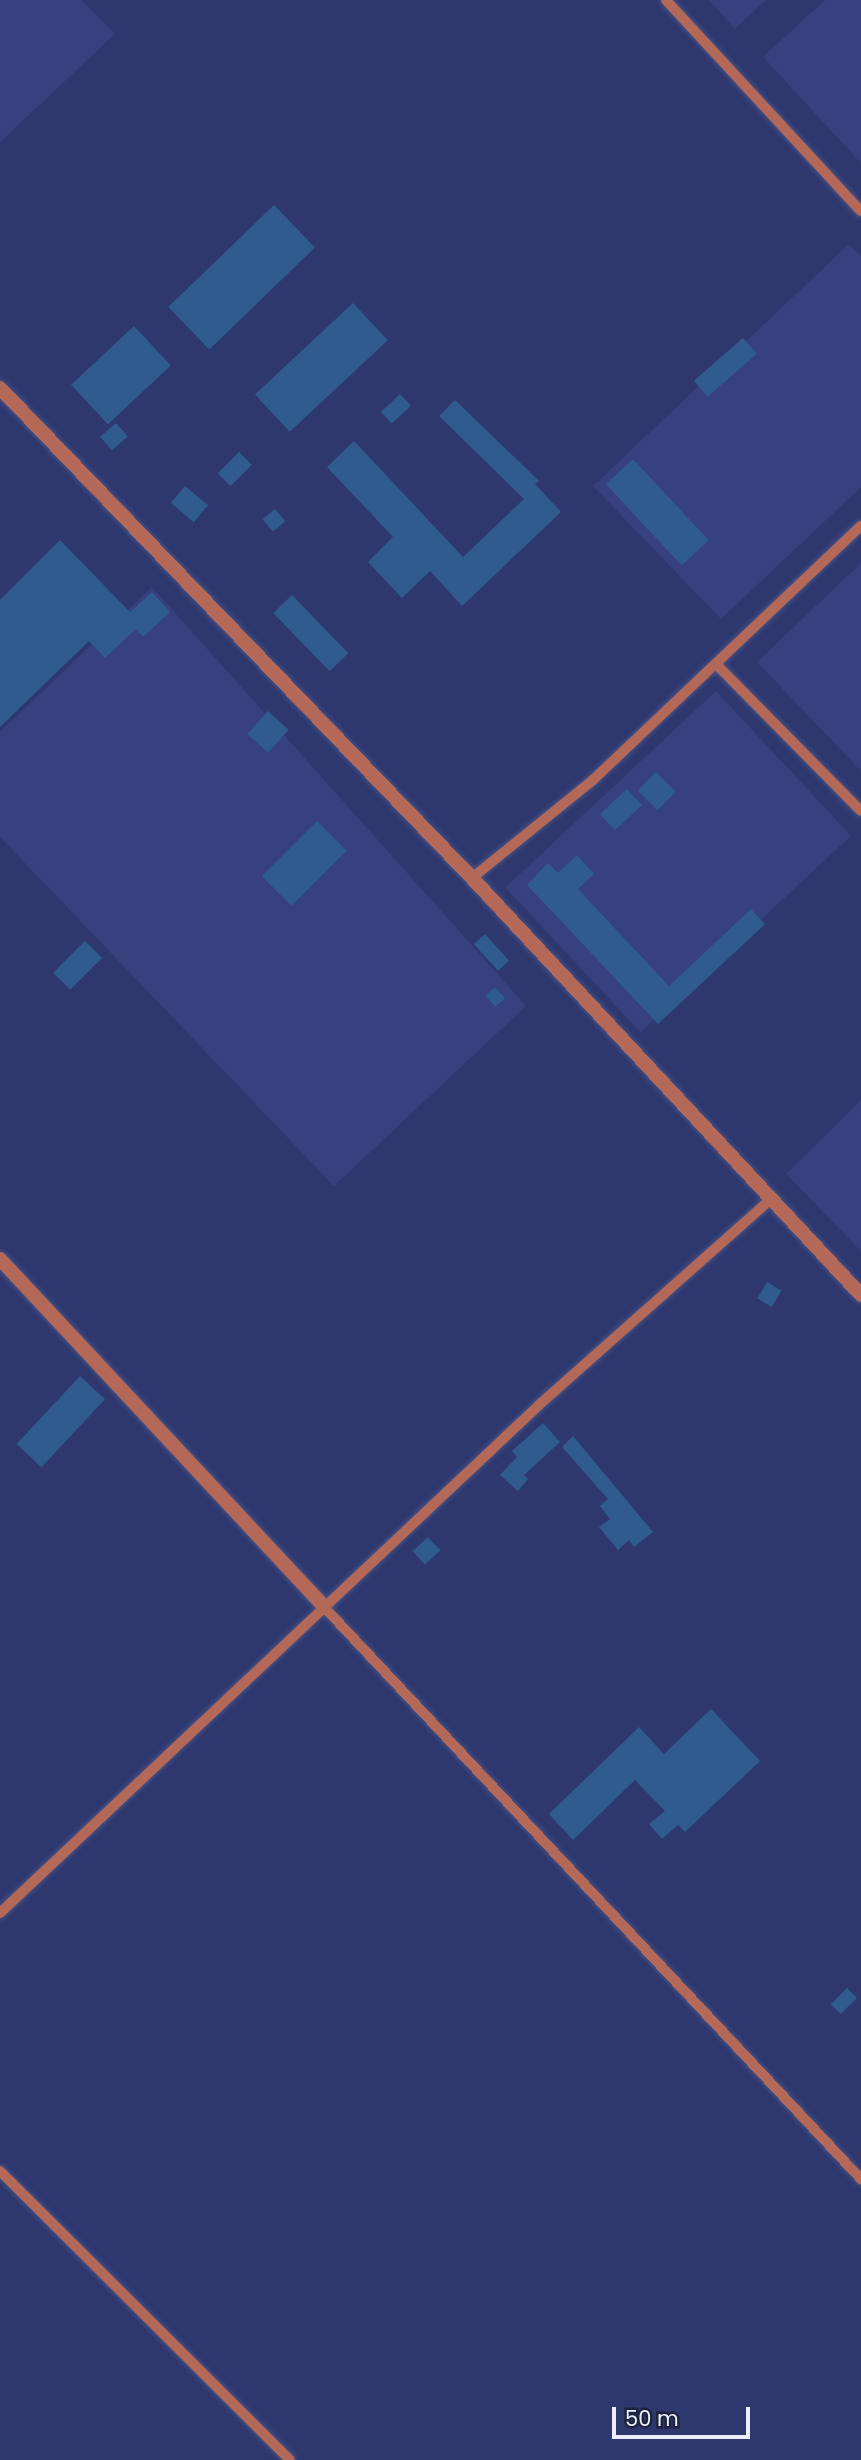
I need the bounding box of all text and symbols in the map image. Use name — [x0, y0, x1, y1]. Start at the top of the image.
scale bar — [616, 2394, 754, 2438]
text: 50 m — [625, 2404, 679, 2433]

